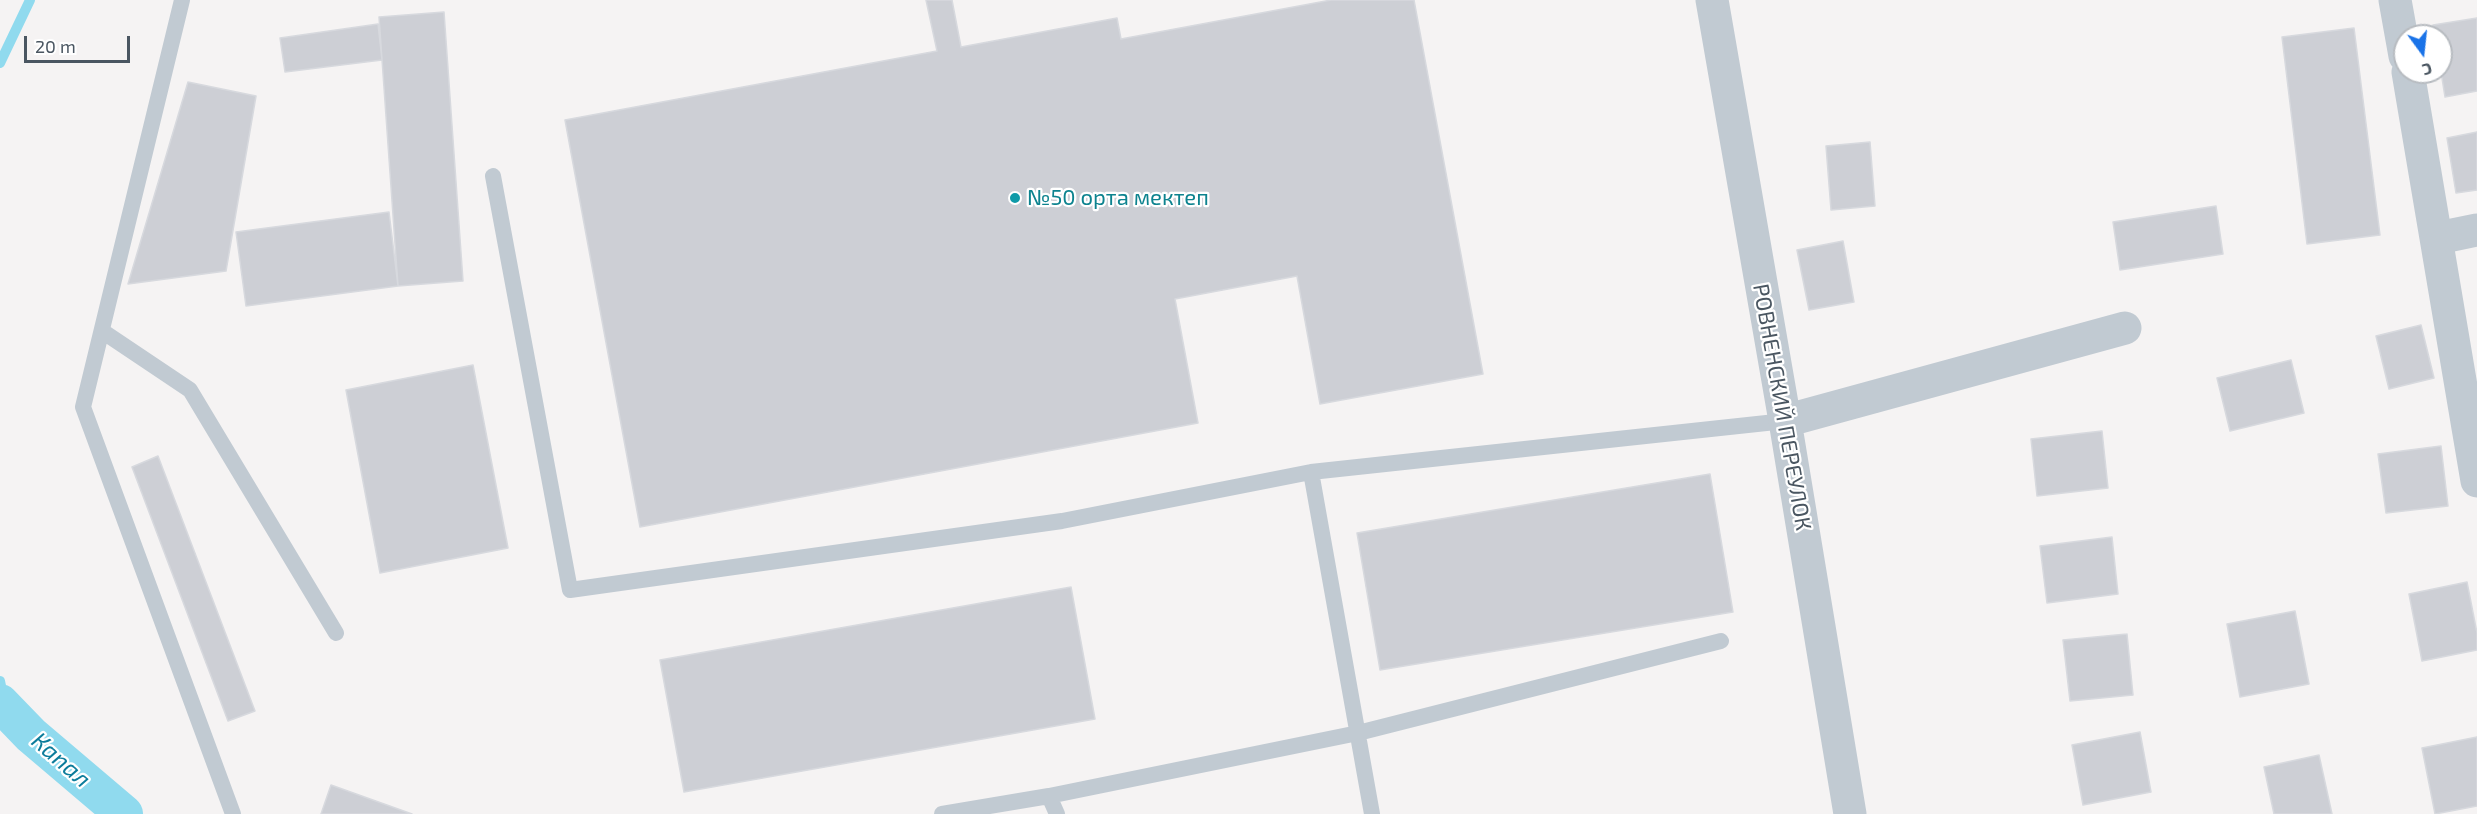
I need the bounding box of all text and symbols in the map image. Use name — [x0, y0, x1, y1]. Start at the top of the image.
scale bar — [27, 24, 134, 62]
north arrow — [2393, 24, 2453, 84]
text: 20 m — [35, 35, 76, 57]
text: С — [2420, 60, 2434, 80]
place label: №50 орта мектеп — [1027, 185, 1209, 211]
marker: №50 орта мектеп — [1008, 191, 1022, 205]
street label: РОВНЕНСКИЙ ПЕРЕУЛОК — [1747, 282, 1817, 532]
water label: Капал — [25, 726, 97, 794]

